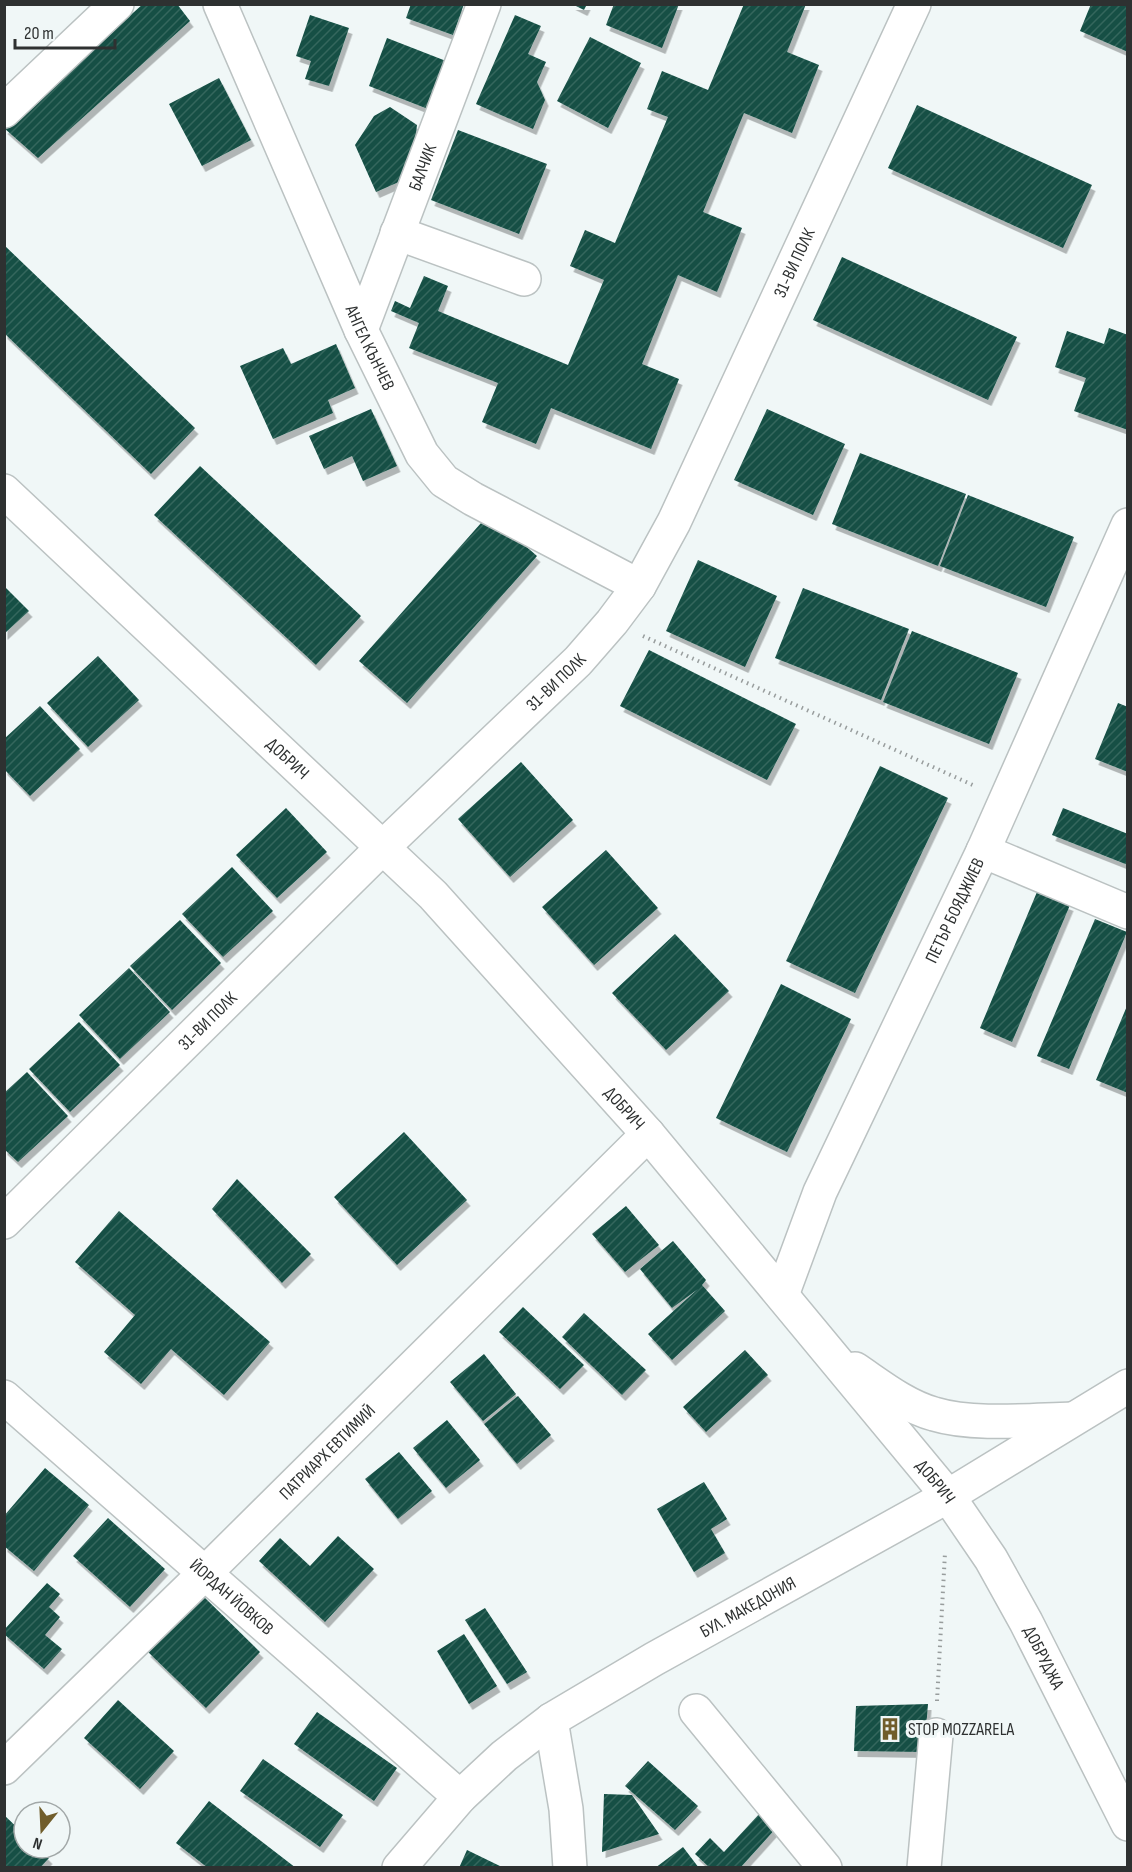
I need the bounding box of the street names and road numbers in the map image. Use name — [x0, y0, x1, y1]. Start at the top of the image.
street label: БАЛЧИК — [404, 140, 441, 194]
street label: 31-ВИ ПОЛК — [769, 224, 820, 301]
street label: АНГЕЛ КЪНЧЕВ — [341, 301, 399, 394]
street label: 31-ВИ ПОЛК — [522, 649, 591, 715]
street label: ДОБРИЧ — [262, 733, 314, 783]
street label: ПЕТЪР БОЯДЖИЕВ — [921, 855, 989, 966]
street label: 31-ВИ ПОЛК — [174, 987, 242, 1054]
street label: ДОБРИЧ — [600, 1082, 650, 1134]
street label: ПАТРИАРХ ЕВТИМИЙ — [275, 1400, 379, 1504]
street label: ДОБРИЧ — [912, 1455, 960, 1507]
street label: ЙОРДАН ЙОВКОВ — [186, 1554, 278, 1639]
street label: БУЛ. МАКЕДОНИЯ — [696, 1572, 800, 1642]
street label: ДОБРУДЖА — [1019, 1622, 1069, 1693]

